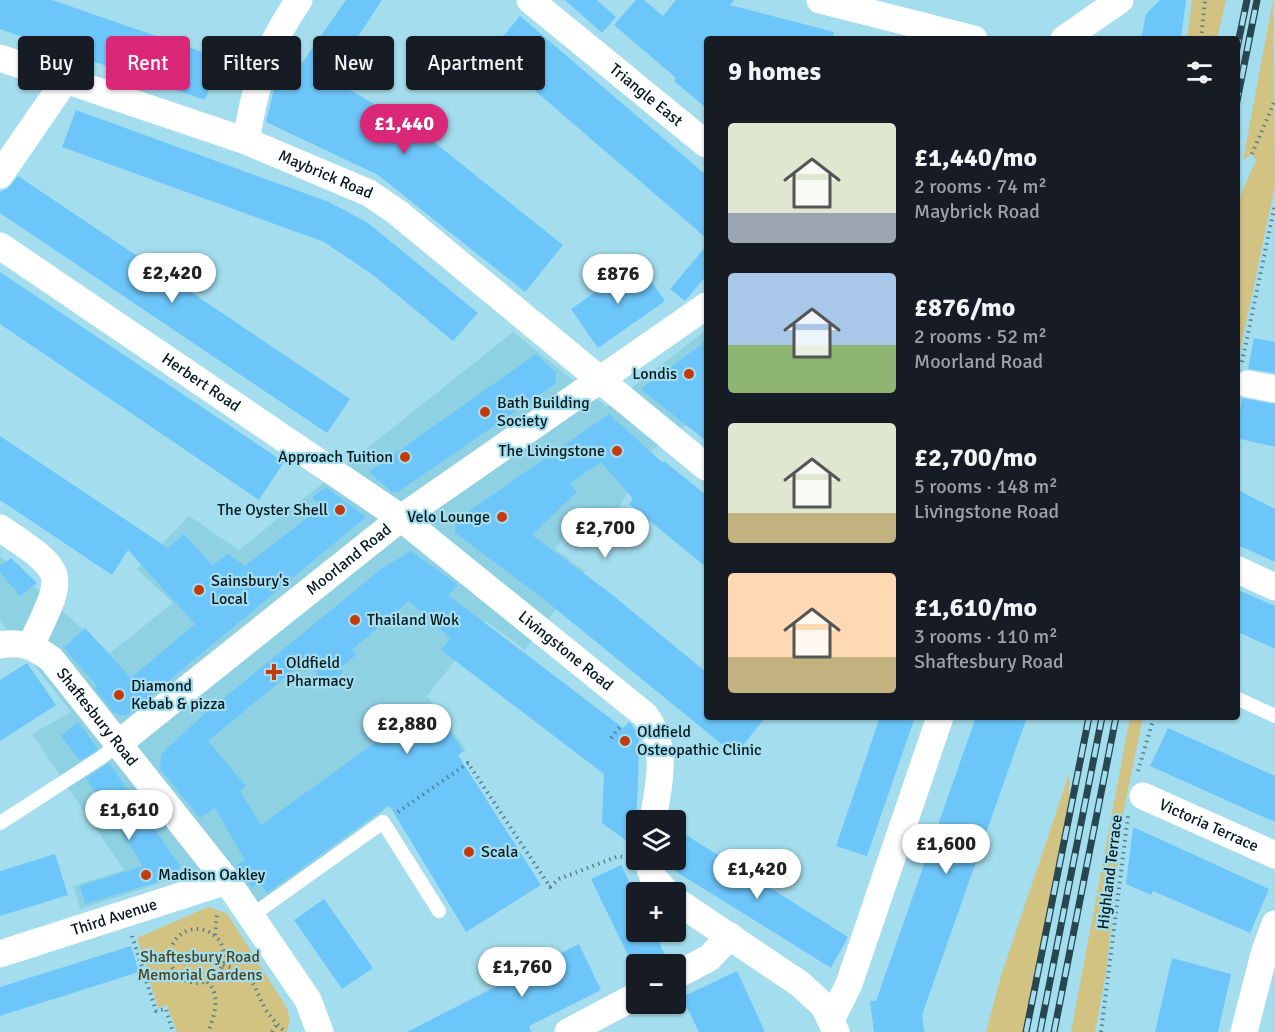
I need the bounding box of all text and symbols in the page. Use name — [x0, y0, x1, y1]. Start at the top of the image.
chip: Buy — [18, 36, 94, 90]
chip: Rent — [106, 36, 190, 90]
chip: Filters — [202, 36, 301, 90]
chip: New — [313, 36, 394, 90]
chip: Apartment — [406, 36, 545, 90]
text: 9 homes — [728, 56, 821, 88]
icon: filters — [1183, 56, 1216, 89]
street label: Triangle East — [605, 59, 687, 131]
pin: £1,440 — [355, 104, 453, 155]
text: £1,440 — [374, 111, 434, 136]
text: £1,440/mo — [914, 142, 1037, 174]
street label: Maybrick Road — [275, 146, 376, 203]
icon: home — [776, 147, 848, 219]
text: 2 rooms · 74 m² — [914, 174, 1047, 199]
text: Maybrick Road — [914, 199, 1040, 224]
pin: £2,420 — [123, 253, 221, 304]
pin: £876 — [582, 254, 654, 305]
text: £2,420 — [142, 260, 202, 285]
text: £876 — [596, 261, 640, 286]
text: £876/mo — [914, 292, 1015, 324]
icon: home — [776, 297, 848, 369]
text: 2 rooms · 52 m² — [914, 324, 1047, 349]
street label: Herbert Road — [158, 349, 244, 416]
text: Moorland Road — [914, 349, 1043, 374]
place label: Londis — [632, 364, 677, 384]
marker: Londis — [682, 367, 696, 381]
place label: Bath Building Society — [497, 393, 590, 431]
marker: Bath Building Society — [478, 405, 492, 419]
place label: The Livingstone — [499, 441, 605, 461]
text: £2,700/mo — [914, 442, 1037, 474]
marker: The Livingstone — [610, 444, 624, 458]
place label: Approach Tuition — [278, 447, 393, 467]
icon: home — [776, 447, 848, 519]
marker: Approach Tuition — [398, 450, 412, 464]
text: 5 rooms · 148 m² — [914, 474, 1058, 499]
text: Livingstone Road — [914, 499, 1059, 524]
place label: The Oyster Shell — [217, 500, 328, 520]
marker: The Oyster Shell — [333, 503, 347, 517]
place label: Velo Lounge — [407, 507, 490, 527]
pin: £2,700 — [556, 508, 654, 559]
marker: Velo Lounge — [495, 510, 509, 524]
text: £2,700 — [575, 515, 635, 540]
street label: Moorland Road — [302, 520, 395, 600]
place label: Sainsbury's Local — [211, 571, 289, 609]
marker: Sainsbury's Local — [192, 583, 206, 597]
text: £1,610/mo — [914, 592, 1037, 624]
icon: home — [776, 597, 848, 669]
street label: Livingstone Road — [514, 607, 617, 695]
place label: Thailand Wok — [367, 610, 459, 630]
marker: Thailand Wok — [348, 613, 362, 627]
text: 3 rooms · 110 m² — [914, 624, 1058, 649]
text: Shaftesbury Road — [914, 649, 1064, 674]
place label: Oldfield Pharmacy — [286, 653, 354, 691]
street label: Shaftesbury Road — [52, 664, 142, 770]
marker: Oldfield Pharmacy — [267, 665, 281, 679]
place label: Diamond Kebab & pizza — [131, 676, 225, 714]
marker: Diamond Kebab & pizza — [112, 688, 126, 702]
pin: £2,880 — [358, 704, 456, 755]
text: £2,880 — [377, 711, 437, 736]
place label: Oldfield Osteopathic Clinic — [637, 722, 762, 760]
marker: Oldfield Osteopathic Clinic — [618, 734, 632, 748]
pin: £1,610 — [80, 790, 178, 841]
street label: Victoria Terrace — [1156, 794, 1262, 856]
text: £1,610 — [99, 797, 159, 822]
map controls — [626, 810, 686, 1014]
button: layers — [626, 810, 686, 870]
street label: Highland Terrace — [1093, 813, 1127, 931]
pin: £1,600 — [897, 824, 995, 875]
text: £1,600 — [916, 831, 976, 856]
place label: Scala — [481, 842, 518, 862]
marker: Scala — [462, 845, 476, 859]
pin: £1,420 — [708, 849, 806, 900]
text: £1,420 — [727, 856, 787, 881]
place label: Madison Oakley — [158, 865, 266, 885]
marker: Madison Oakley — [139, 868, 153, 882]
button: + — [626, 882, 686, 942]
street label: Third Avenue — [69, 894, 160, 940]
park label: Shaftesbury Road Memorial Gardens — [137, 947, 263, 985]
pin: £1,760 — [473, 947, 571, 998]
text: £1,760 — [492, 954, 552, 979]
button: − — [626, 954, 686, 1014]

